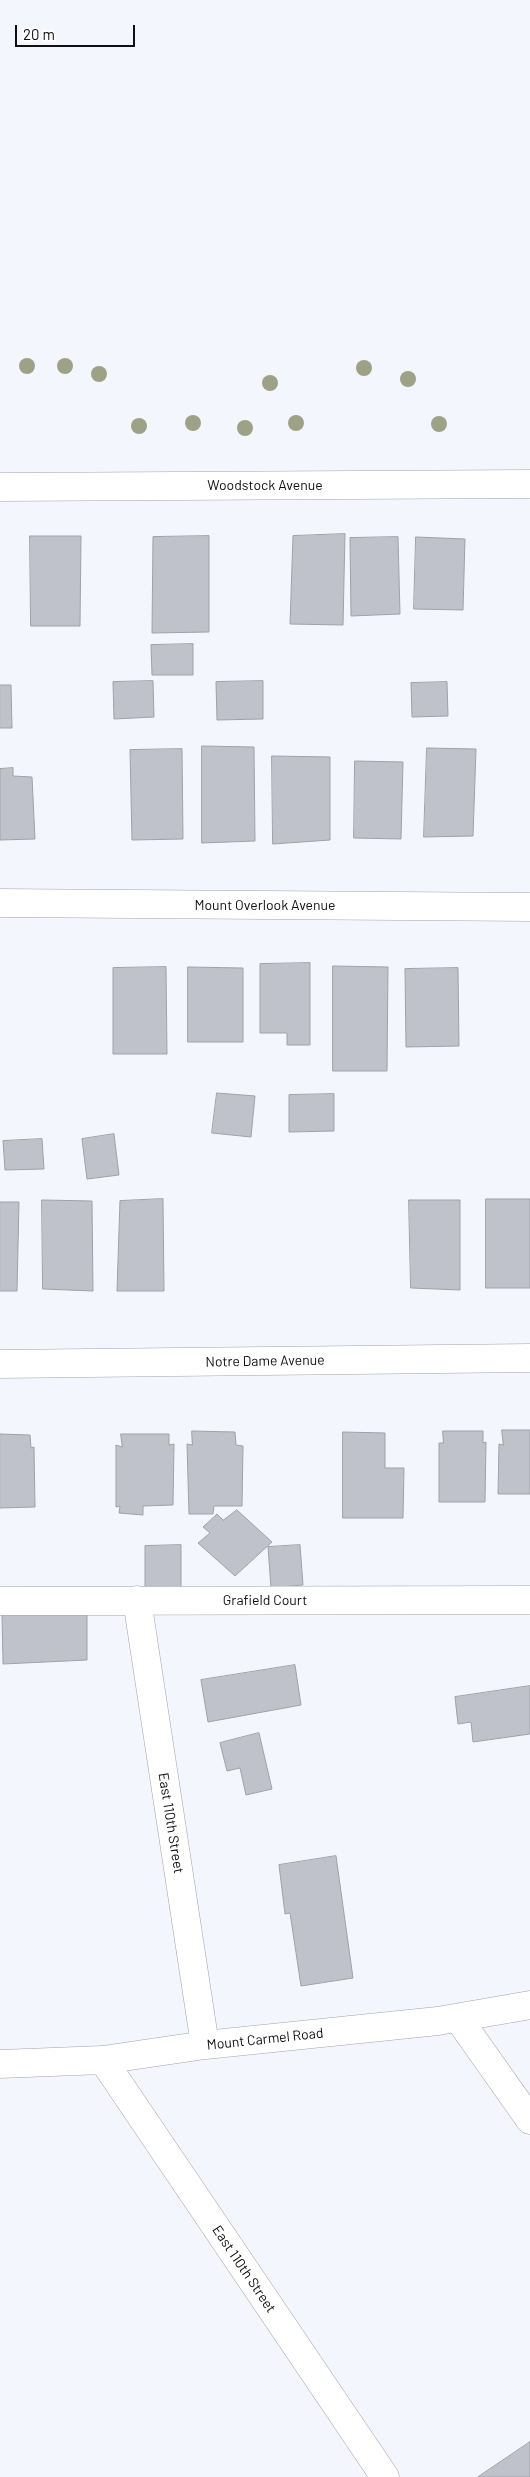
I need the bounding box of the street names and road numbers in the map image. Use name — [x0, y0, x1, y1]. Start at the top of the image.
street label: Woodstock Avenue — [207, 477, 323, 493]
street label: Mount Overlook Avenue — [194, 897, 336, 913]
street label: Notre Dame Avenue — [205, 1352, 325, 1370]
street label: Grafield Court — [223, 1592, 307, 1608]
street label: East 110th Street — [155, 1771, 187, 1875]
street label: Mount Carmel Road — [206, 2025, 324, 2053]
street label: East 110th Street — [209, 2222, 279, 2316]

